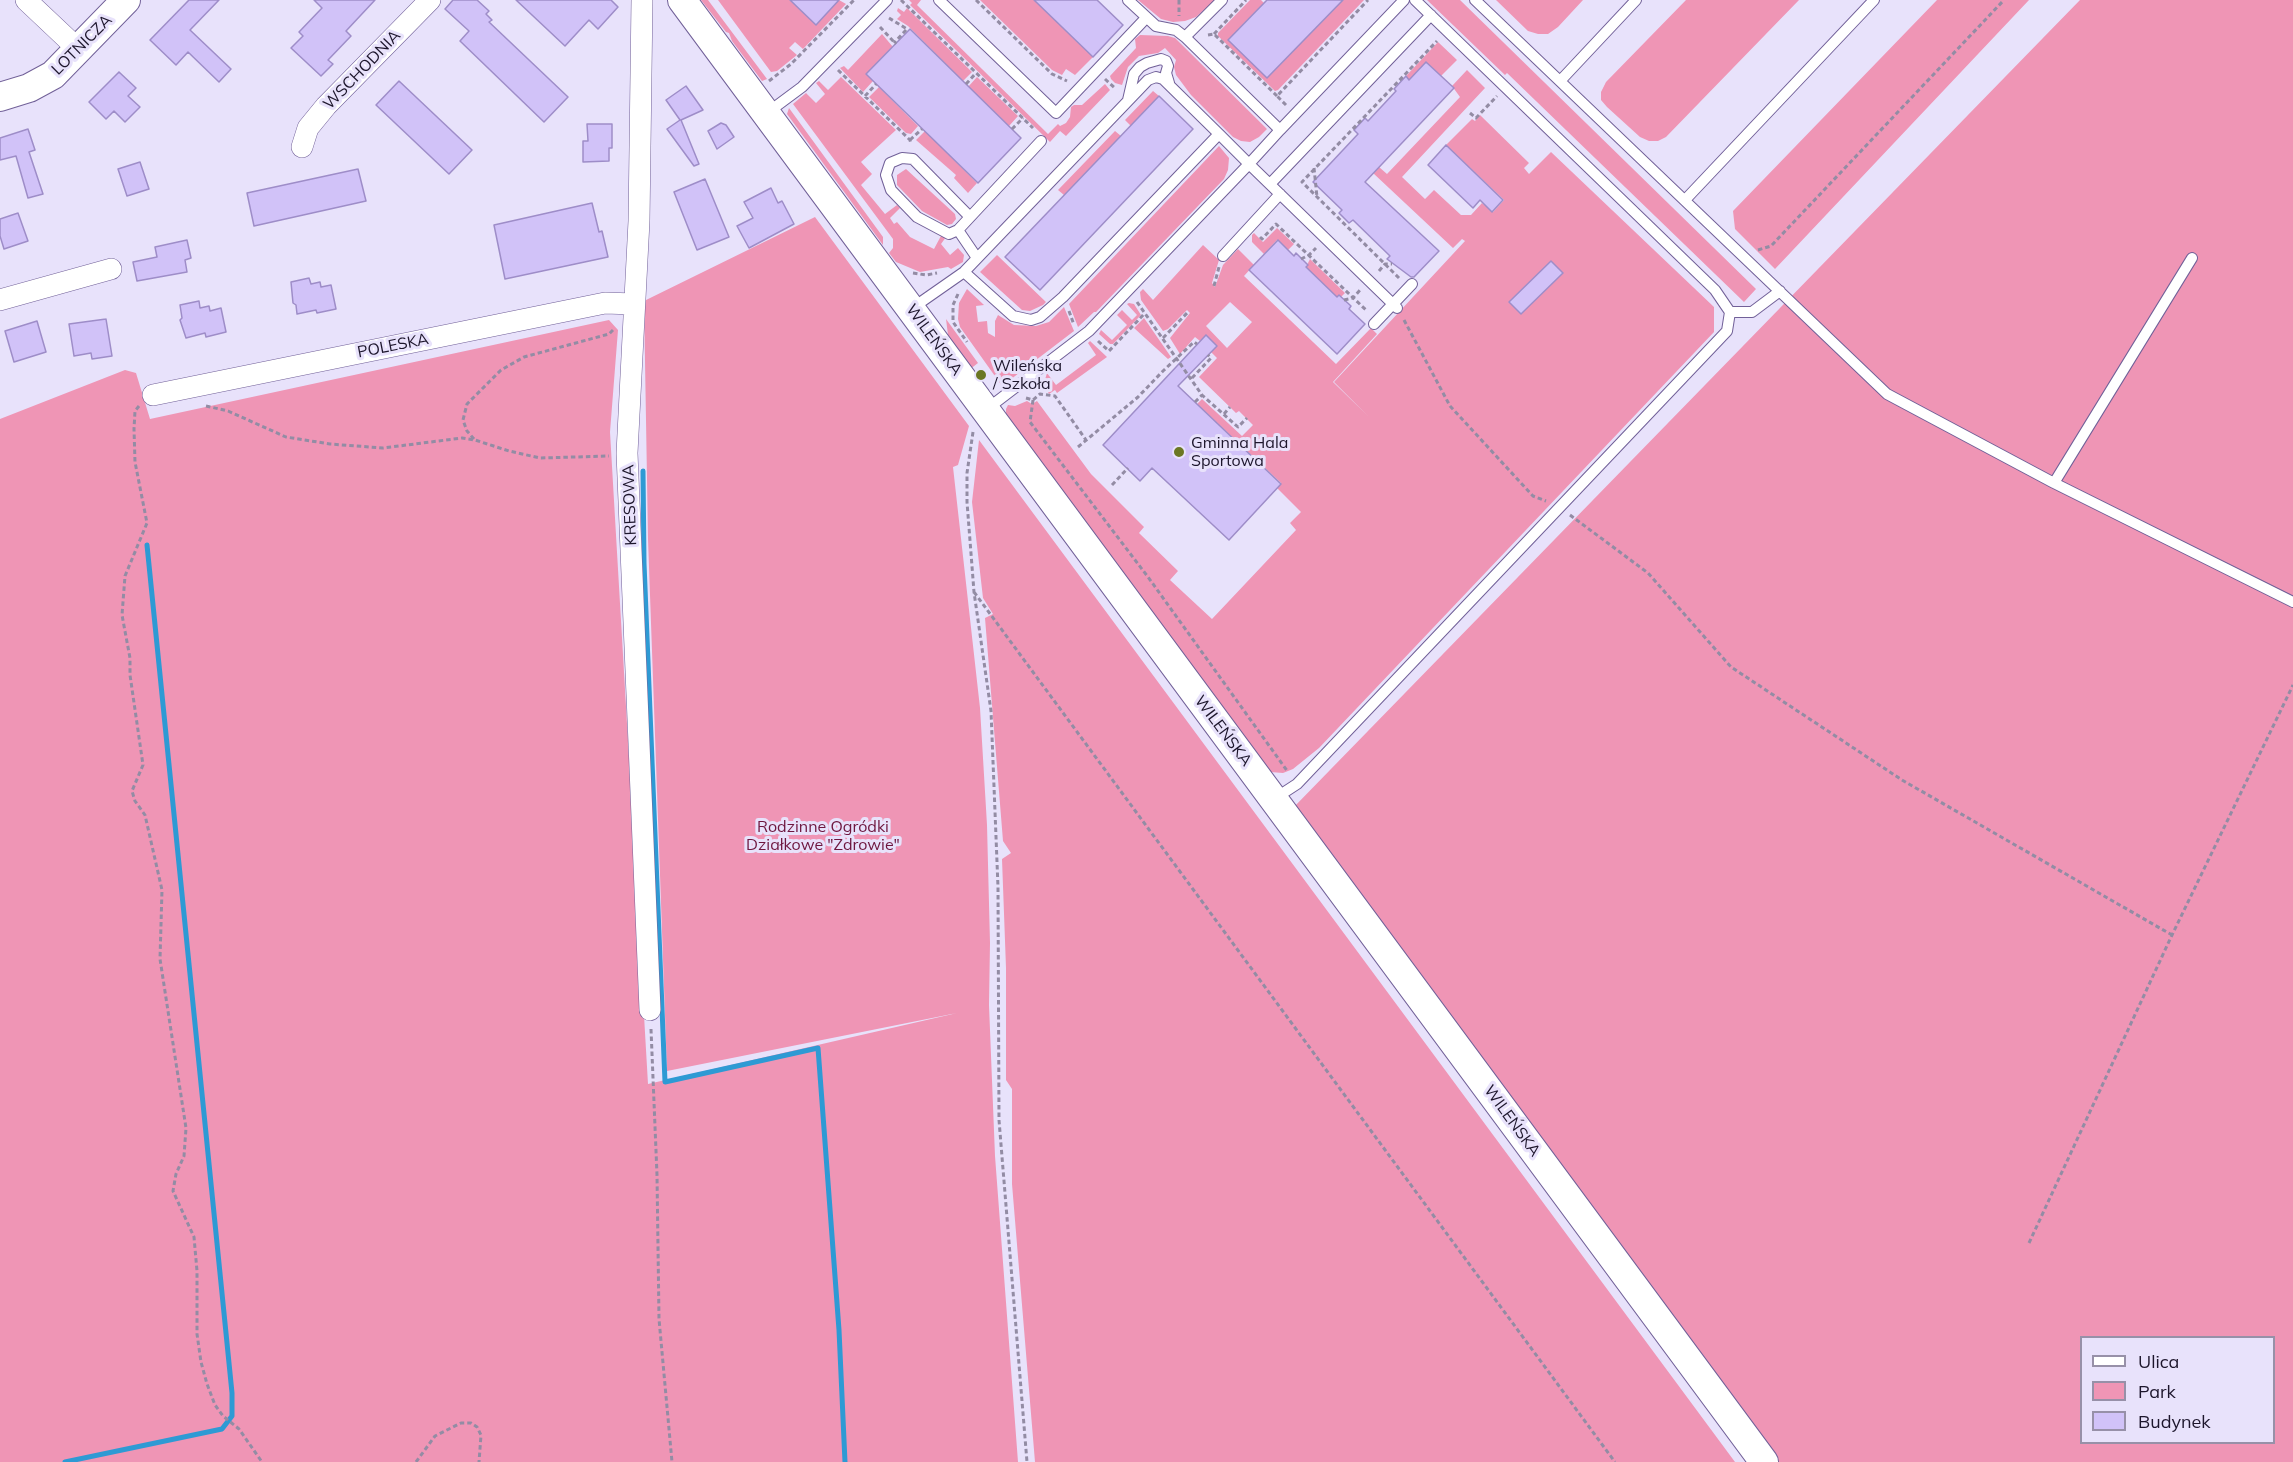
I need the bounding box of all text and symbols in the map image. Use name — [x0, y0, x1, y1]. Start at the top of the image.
street label: LOTNICZA — [48, 11, 116, 79]
street label: WSCHODNIA — [319, 26, 405, 114]
street label: WILEŃSKA — [902, 301, 966, 379]
street label: POLESKA — [356, 330, 430, 362]
place label: Wileńska / Szkoła — [993, 356, 1062, 394]
marker: Wileńska / Szkoła — [974, 368, 988, 382]
place label: Gminna Hala Sportowa — [1191, 433, 1288, 471]
marker: Gminna Hala Sportowa — [1172, 445, 1186, 459]
street label: KRESOWA — [619, 464, 641, 546]
street label: WILEŃSKA — [1190, 692, 1256, 770]
park label: Rodzinne Ogródki Działkowe "Zdrowie" — [746, 817, 900, 855]
street label: WILEŃSKA — [1480, 1082, 1544, 1160]
legend — [2080, 1336, 2275, 1444]
text: Ulica — [2138, 1350, 2179, 1373]
text: Park — [2138, 1380, 2176, 1403]
text: Budynek — [2138, 1410, 2211, 1433]

